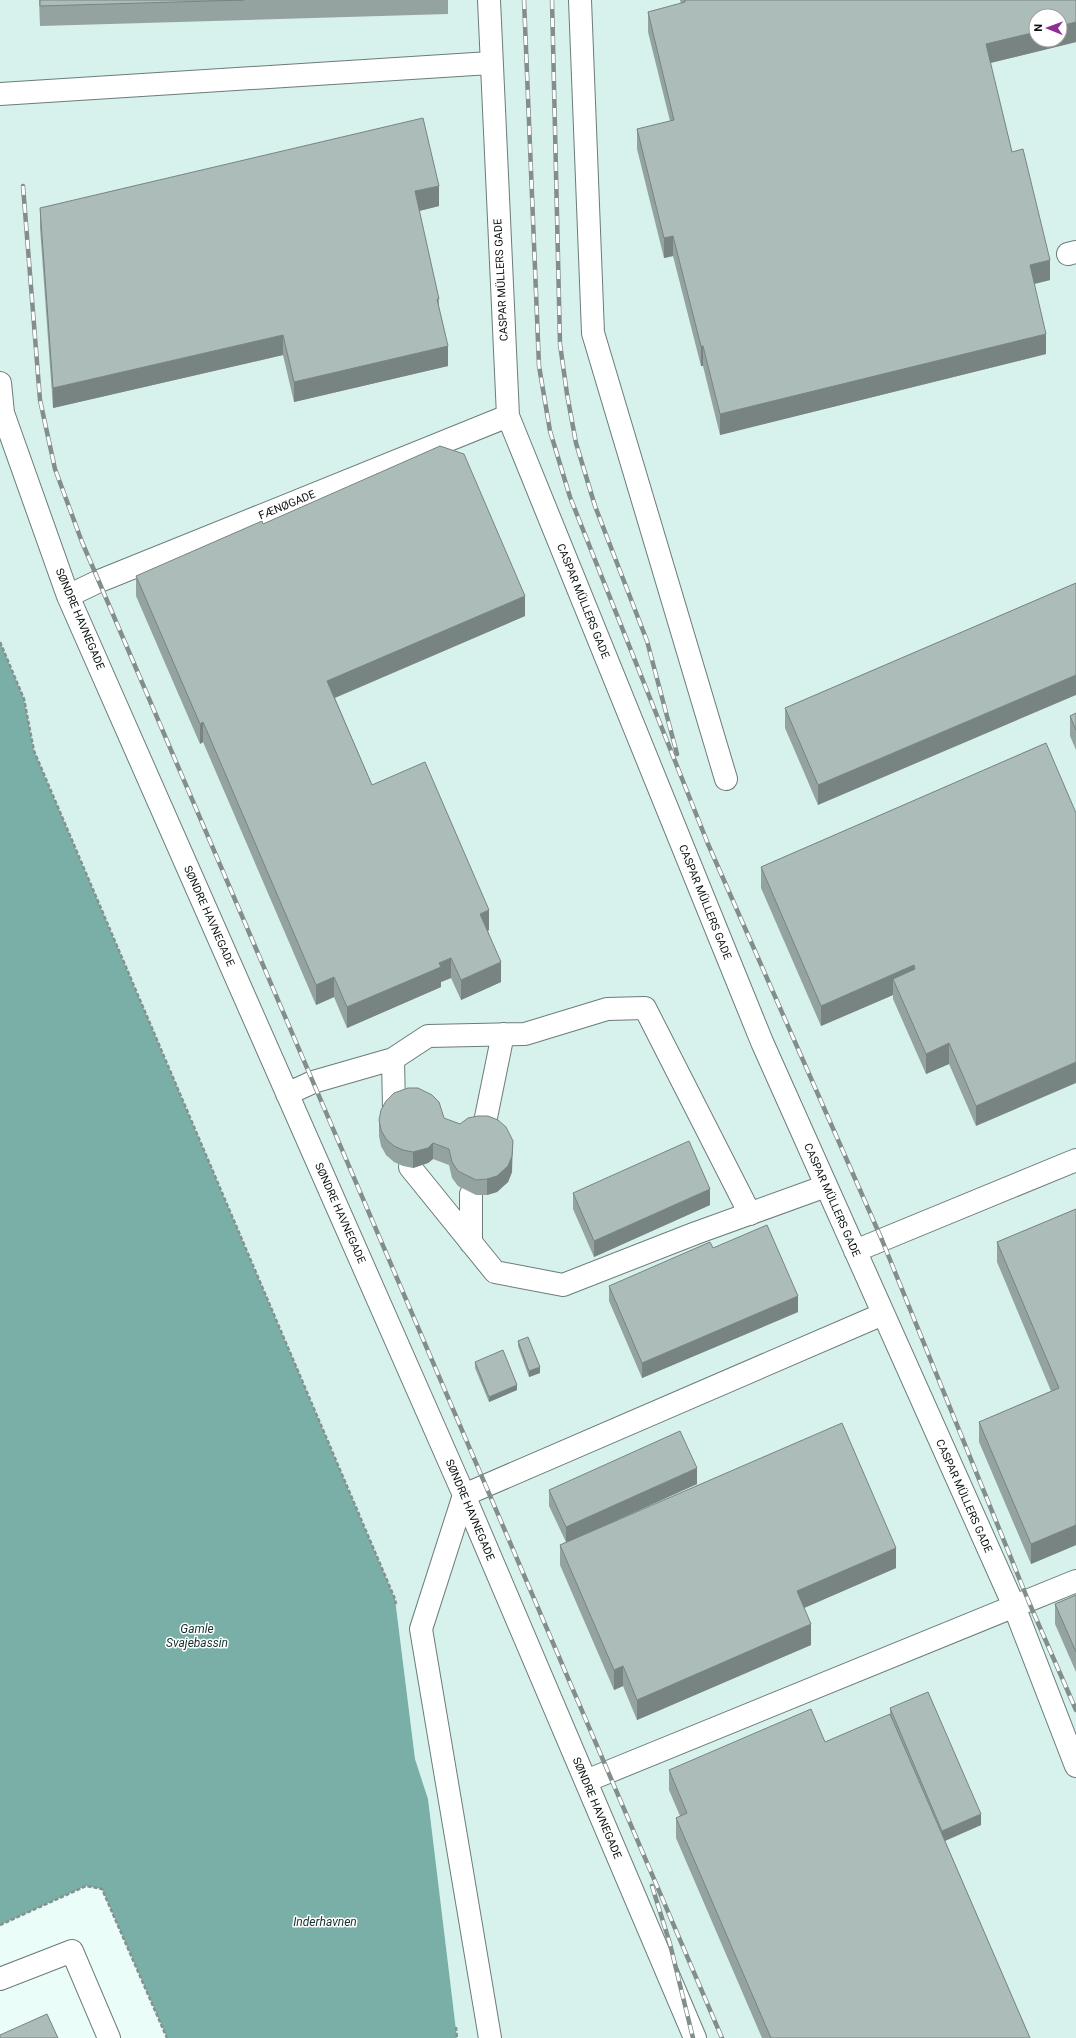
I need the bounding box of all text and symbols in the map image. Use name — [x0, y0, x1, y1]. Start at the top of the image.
north arrow — [1028, 8, 1068, 48]
text: N — [1032, 24, 1045, 32]
street label: CASPAR MÜLLERS GADE — [491, 218, 511, 342]
street label: FÆNØGADE — [257, 488, 317, 522]
street label: CASPAR MÜLLERS GADE — [554, 542, 612, 660]
street label: SØNDRE HAVNEGADE — [53, 566, 107, 672]
street label: CASPAR MÜLLERS GADE — [676, 843, 734, 961]
street label: SØNDRE HAVNEGADE — [181, 864, 237, 968]
street label: CASPAR MÜLLERS GADE — [801, 1141, 863, 1259]
street label: SØNDRE HAVNEGADE — [312, 1161, 368, 1265]
street label: CASPAR MÜLLERS GADE — [933, 1437, 995, 1555]
street label: SØNDRE HAVNEGADE — [443, 1457, 497, 1563]
water label: Gamle Svajebassin — [166, 1622, 228, 1650]
street label: SØNDRE HAVNEGADE — [570, 1755, 624, 1861]
water label: Inderhavnen — [293, 1915, 357, 1929]

